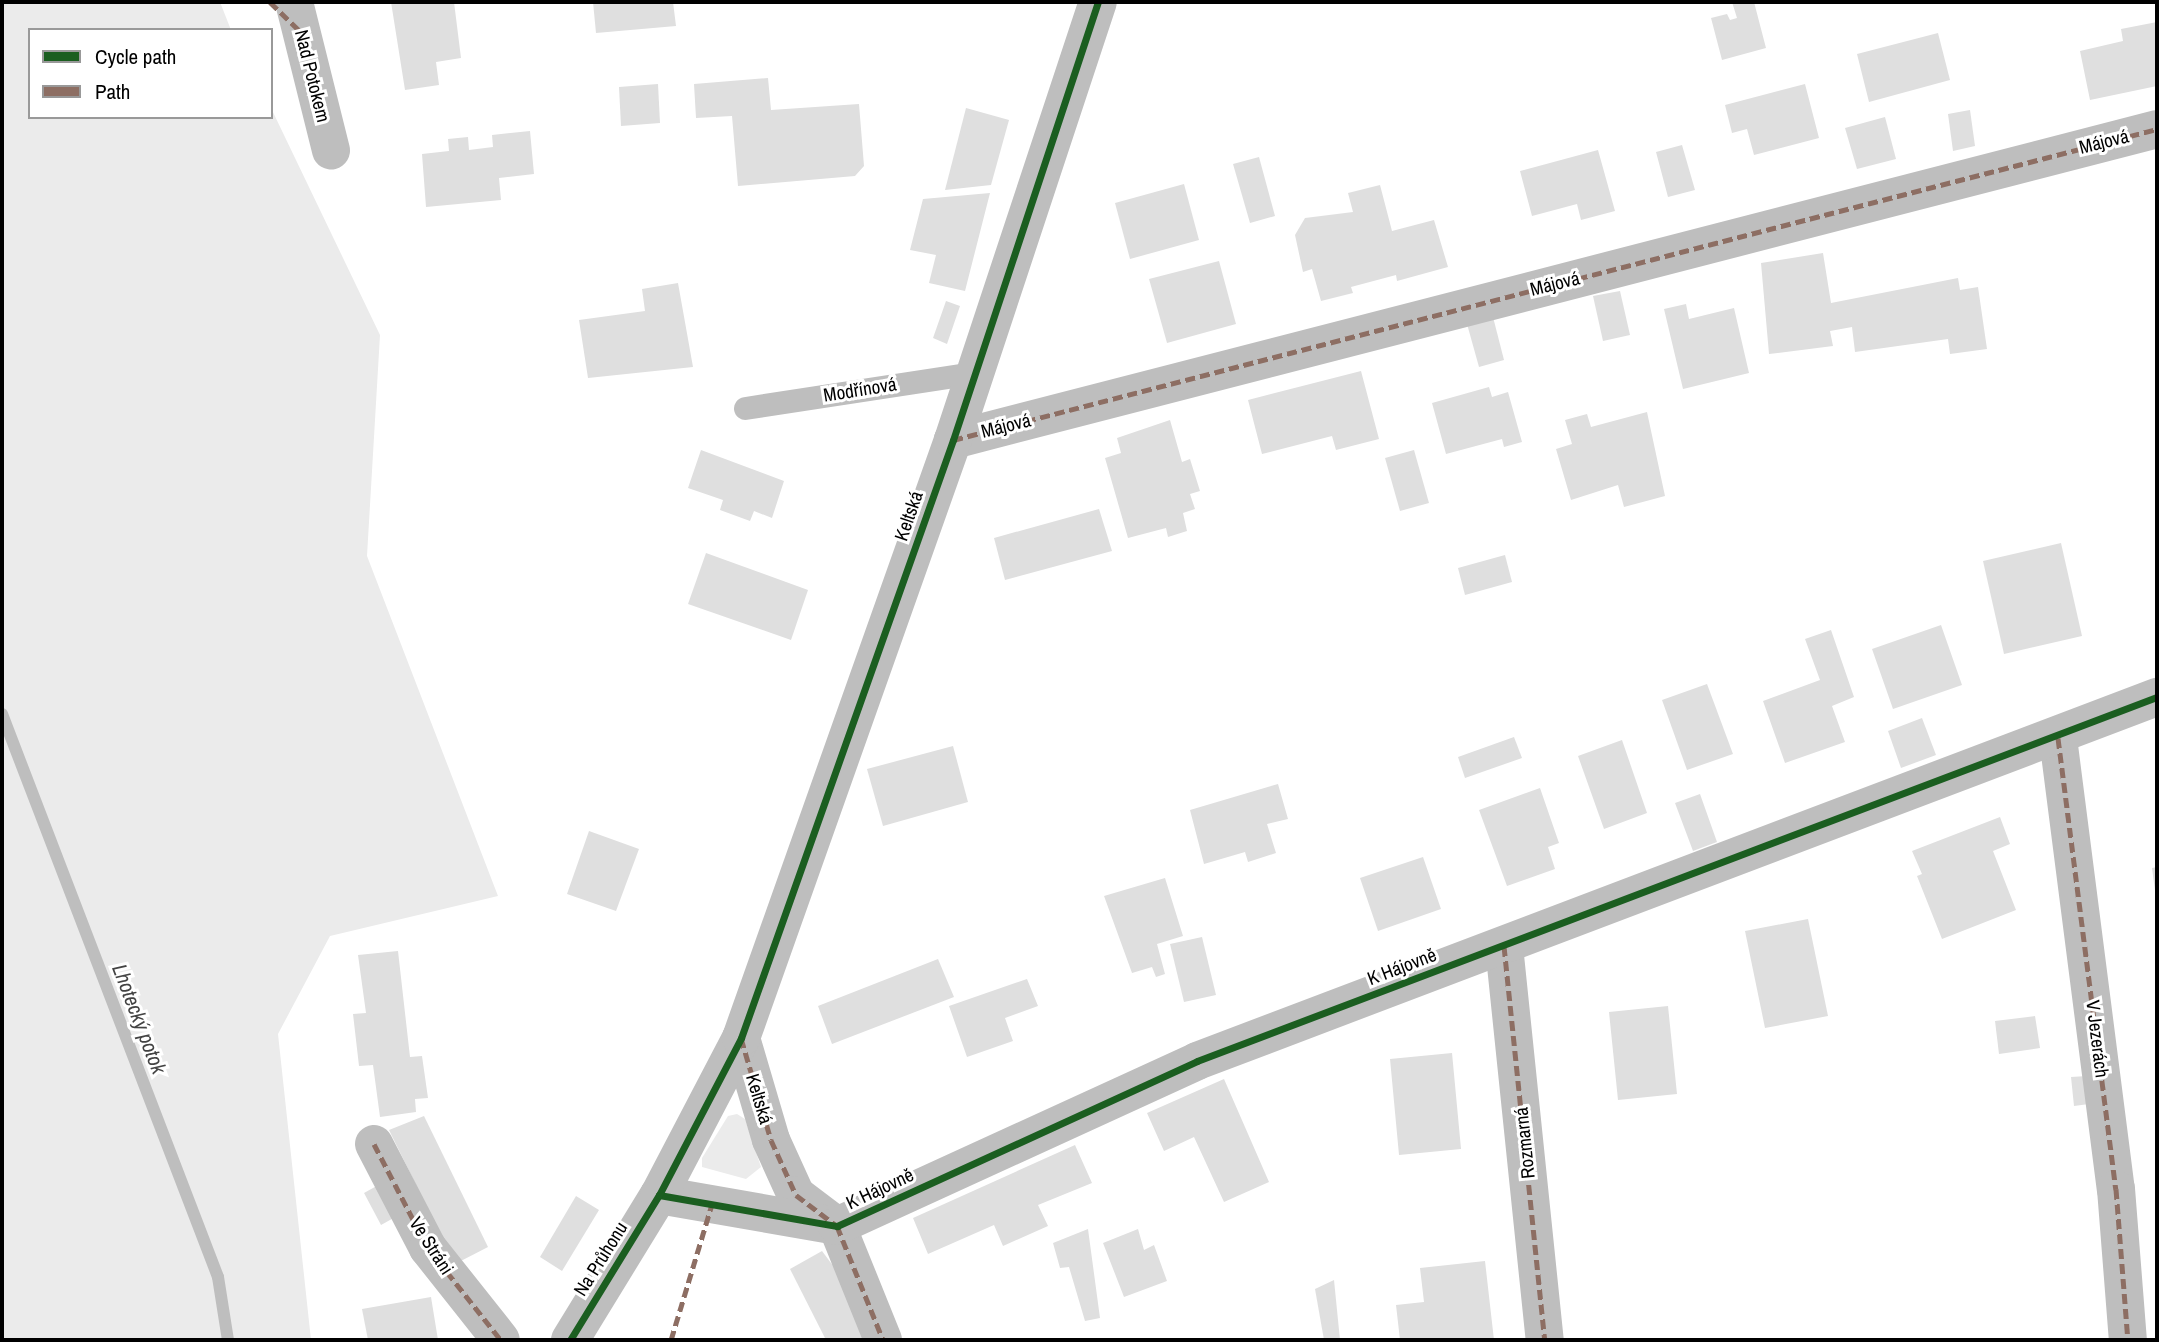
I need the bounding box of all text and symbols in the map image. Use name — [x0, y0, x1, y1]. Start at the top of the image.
street label: Nad Potokem — [290, 27, 334, 125]
legend — [28, 28, 273, 119]
text: Cycle path — [95, 42, 176, 71]
text: Path — [95, 77, 130, 106]
street label: Májová — [2077, 125, 2131, 159]
street label: Májová — [1528, 267, 1582, 301]
street label: Modřínová — [822, 373, 898, 407]
street label: Májová — [979, 409, 1033, 443]
street label: Keltská — [890, 488, 928, 544]
street label: K Hájovně — [1364, 943, 1440, 991]
water label: Lhotecký potok — [106, 960, 172, 1078]
street label: V Jezerách — [2081, 999, 2113, 1079]
street label: Keltská — [741, 1071, 777, 1127]
street label: Rozmarná — [1510, 1106, 1540, 1180]
street label: K Hájovně — [843, 1163, 917, 1215]
street label: Ve Stráni — [404, 1213, 458, 1279]
street label: Na Průhonu — [569, 1218, 633, 1300]

